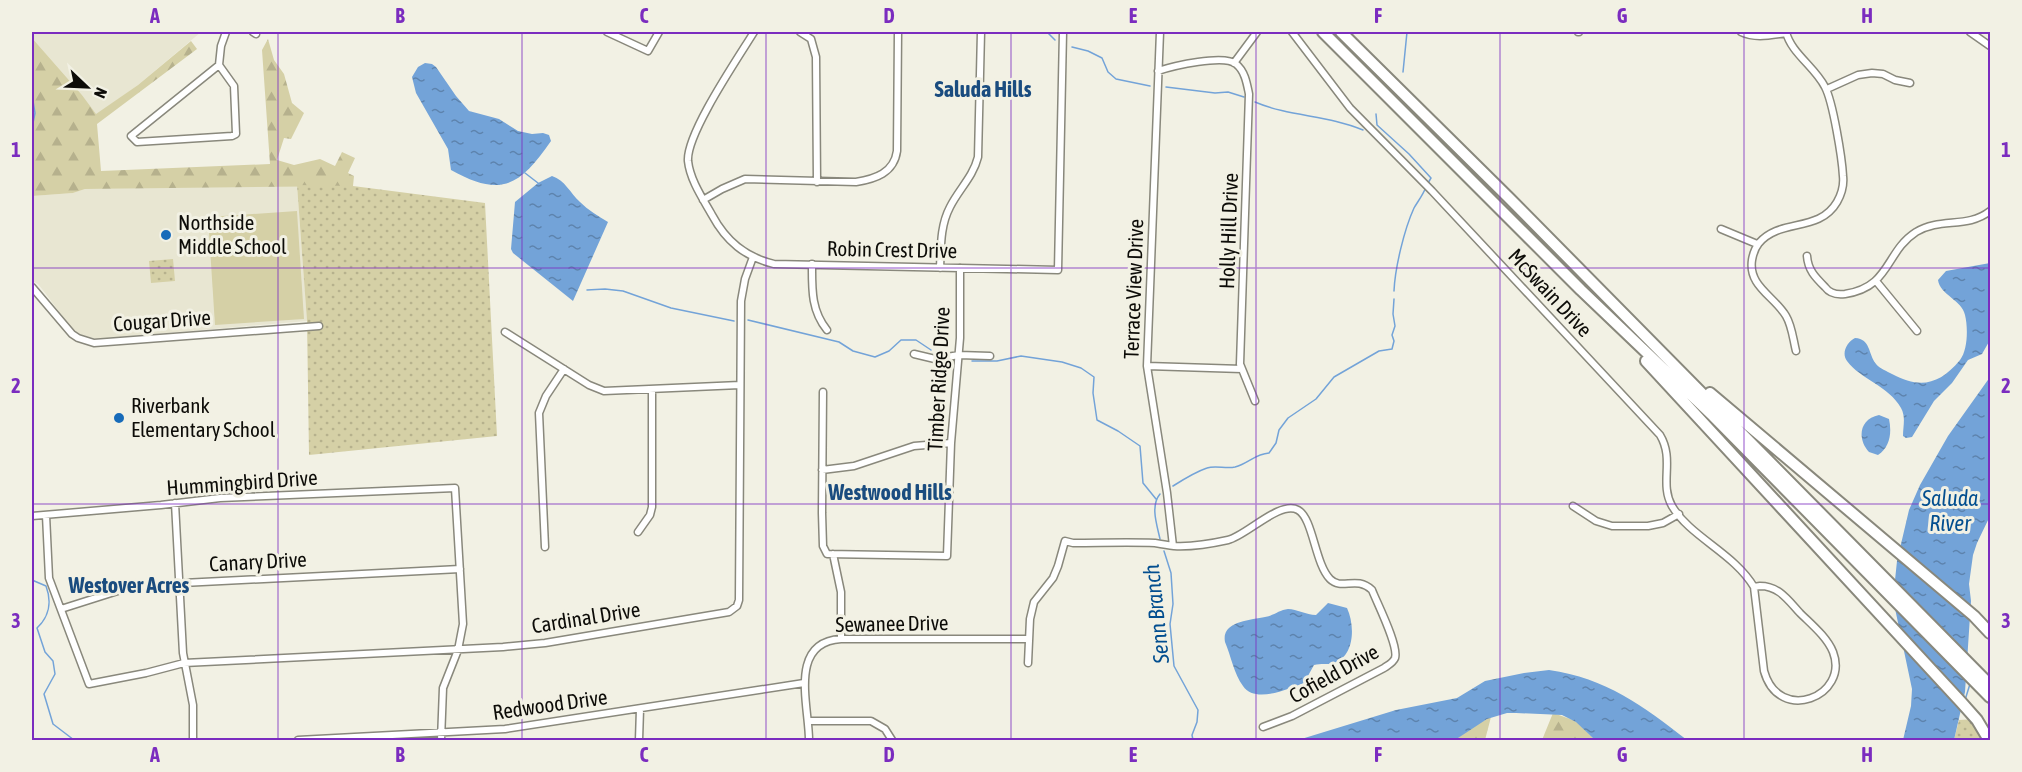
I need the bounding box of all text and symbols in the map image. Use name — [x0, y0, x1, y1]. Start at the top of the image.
text: A — [149, 4, 160, 27]
text: B — [395, 4, 405, 27]
text: C — [640, 4, 649, 27]
text: D — [883, 4, 895, 27]
text: E — [1129, 4, 1138, 27]
text: F — [1374, 4, 1382, 27]
text: G — [1617, 4, 1628, 27]
text: H — [1861, 4, 1873, 27]
north arrow — [57, 57, 117, 117]
district label: Saluda Hills — [935, 76, 1032, 102]
text: N — [91, 85, 111, 101]
text: 1 — [11, 138, 21, 161]
text: 1 — [2001, 138, 2011, 161]
street label: Holly Hill Drive — [1214, 172, 1242, 290]
place label: Northside Middle School — [178, 210, 287, 258]
street label: Terrace View Drive — [1119, 219, 1147, 359]
marker: Northside Middle School — [159, 228, 173, 242]
street label: Robin Crest Drive — [827, 236, 957, 262]
street label: McSwain Drive — [1504, 243, 1597, 341]
street label: Cougar Drive — [112, 305, 211, 335]
street label: Timber Ridge Drive — [922, 306, 954, 452]
text: 2 — [11, 374, 21, 397]
text: 2 — [2001, 374, 2011, 397]
place label: Riverbank Elementary School — [131, 393, 276, 441]
marker: Riverbank Elementary School — [112, 411, 126, 425]
street label: Hummingbird Drive — [166, 465, 318, 499]
district label: Westwood Hills — [827, 479, 952, 505]
water label: Saluda River — [1921, 485, 1978, 536]
street label: Canary Drive — [209, 546, 307, 576]
water label: Senn Branch — [1138, 563, 1174, 666]
district label: Westover Acres — [68, 572, 190, 598]
street label: Cardinal Drive — [530, 597, 642, 637]
text: 3 — [11, 609, 21, 632]
text: 3 — [2001, 609, 2011, 632]
street label: Sewanee Drive — [835, 610, 949, 636]
street label: Cofield Drive — [1285, 639, 1382, 707]
street label: Redwood Drive — [491, 684, 609, 724]
text: A — [149, 743, 160, 766]
text: B — [395, 743, 405, 766]
text: C — [640, 743, 649, 766]
text: D — [883, 743, 895, 766]
text: E — [1129, 743, 1138, 766]
text: F — [1374, 743, 1382, 766]
text: G — [1617, 743, 1628, 766]
text: H — [1861, 743, 1873, 766]

